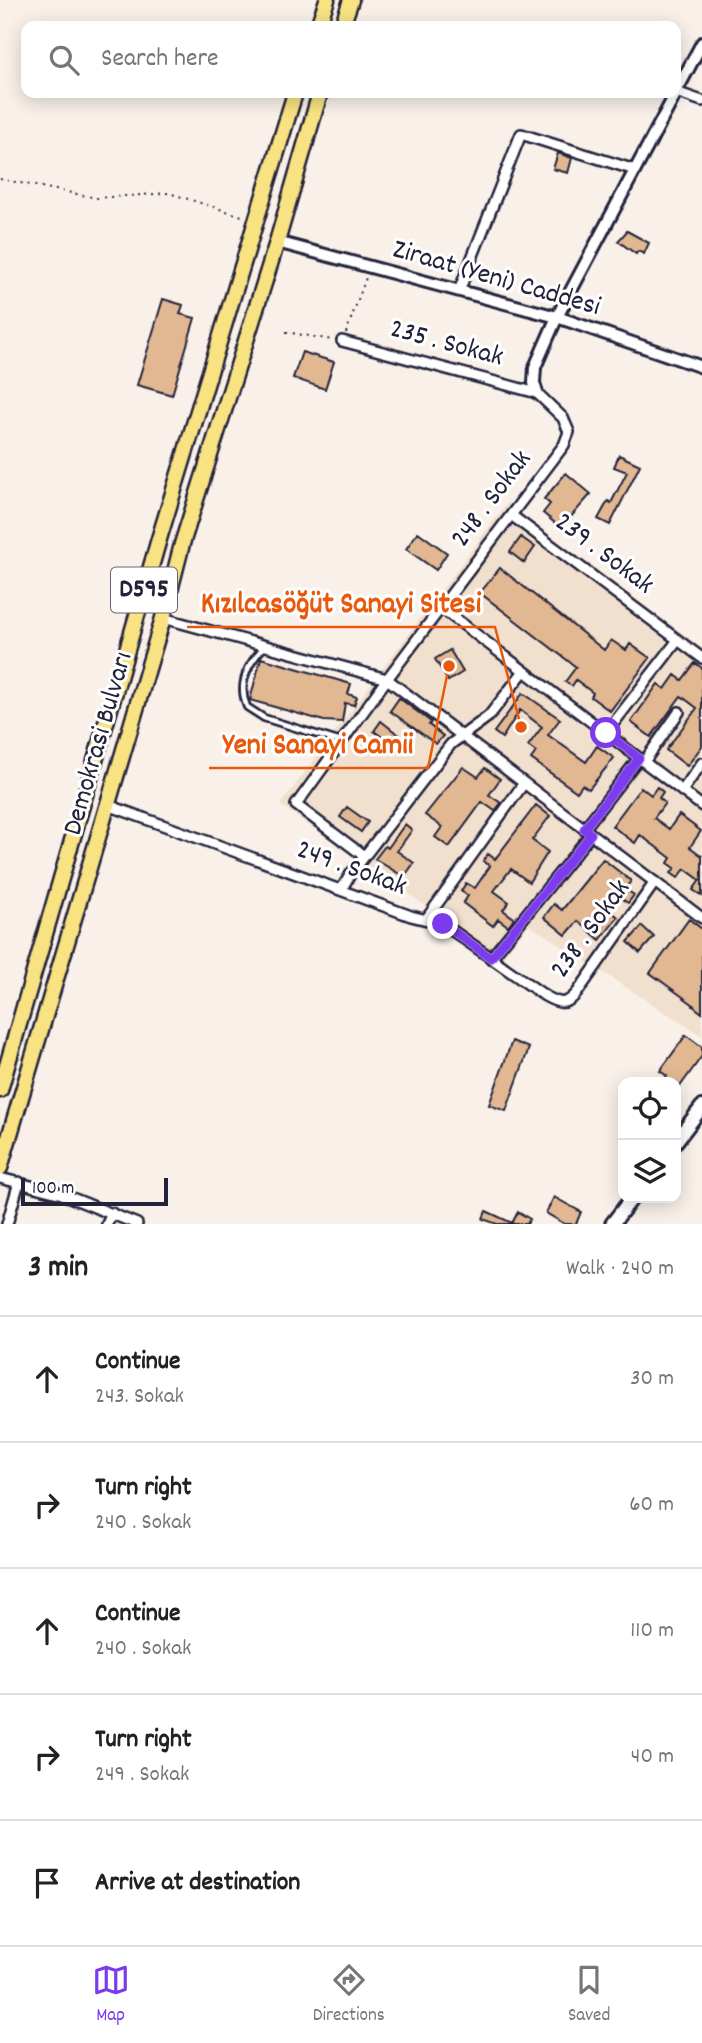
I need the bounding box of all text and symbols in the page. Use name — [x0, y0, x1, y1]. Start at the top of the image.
search box — [21, 21, 681, 98]
icon: search — [45, 41, 83, 79]
text: Search here — [101, 41, 219, 78]
street label: Ziraat (Yeni) Caddesi — [387, 231, 605, 329]
street label: 235 . Sokak — [385, 311, 507, 379]
street label: 248 . Sokak — [443, 443, 543, 557]
street label: 239 . Sokak — [545, 504, 661, 606]
road number: D595 — [111, 568, 177, 612]
callout: Kızılcasöğüt Sanayi Sitesi — [187, 576, 495, 627]
text: Kızılcasöğüt Sanayi Sitesi — [201, 585, 482, 628]
street label: Demokrasi Bulvarı — [55, 648, 145, 840]
callout: Yeni Sanayi Camii — [209, 717, 428, 768]
route start — [590, 717, 621, 748]
text: Yeni Sanayi Camii — [222, 726, 414, 769]
street label: 249 . Sokak — [290, 832, 412, 908]
street label: 238 . Sokak — [542, 872, 642, 988]
route end — [427, 908, 458, 939]
map controls — [618, 1077, 681, 1203]
button: locate — [618, 1077, 681, 1140]
button: layers — [618, 1140, 681, 1203]
scale bar — [21, 1175, 168, 1207]
text: 100 m — [32, 1176, 74, 1203]
text: 3 min — [28, 1248, 88, 1291]
text: Walk · 240 m — [566, 1253, 674, 1286]
text: Continue — [95, 1344, 180, 1381]
icon: ahead — [28, 1360, 66, 1398]
text: 30 m — [630, 1363, 674, 1396]
text: 243. Sokak — [95, 1381, 184, 1414]
text: Turn right — [95, 1470, 192, 1507]
icon: right — [28, 1486, 66, 1524]
text: 60 m — [629, 1489, 674, 1522]
text: 240 . Sokak — [95, 1507, 192, 1540]
text: Continue — [95, 1596, 180, 1633]
icon: ahead — [28, 1612, 66, 1650]
text: 110 m — [630, 1615, 674, 1648]
text: 240 . Sokak — [95, 1633, 192, 1666]
text: Turn right — [95, 1722, 192, 1759]
icon: right — [28, 1738, 66, 1776]
text: 40 m — [631, 1741, 674, 1774]
text: 249 . Sokak — [95, 1759, 190, 1792]
icon: arrive — [28, 1864, 66, 1902]
text: Arrive at destination — [95, 1865, 300, 1902]
tab: Map — [92, 1961, 130, 2030]
tab: Directions — [313, 1961, 385, 2030]
tab: Saved — [568, 1961, 610, 2030]

